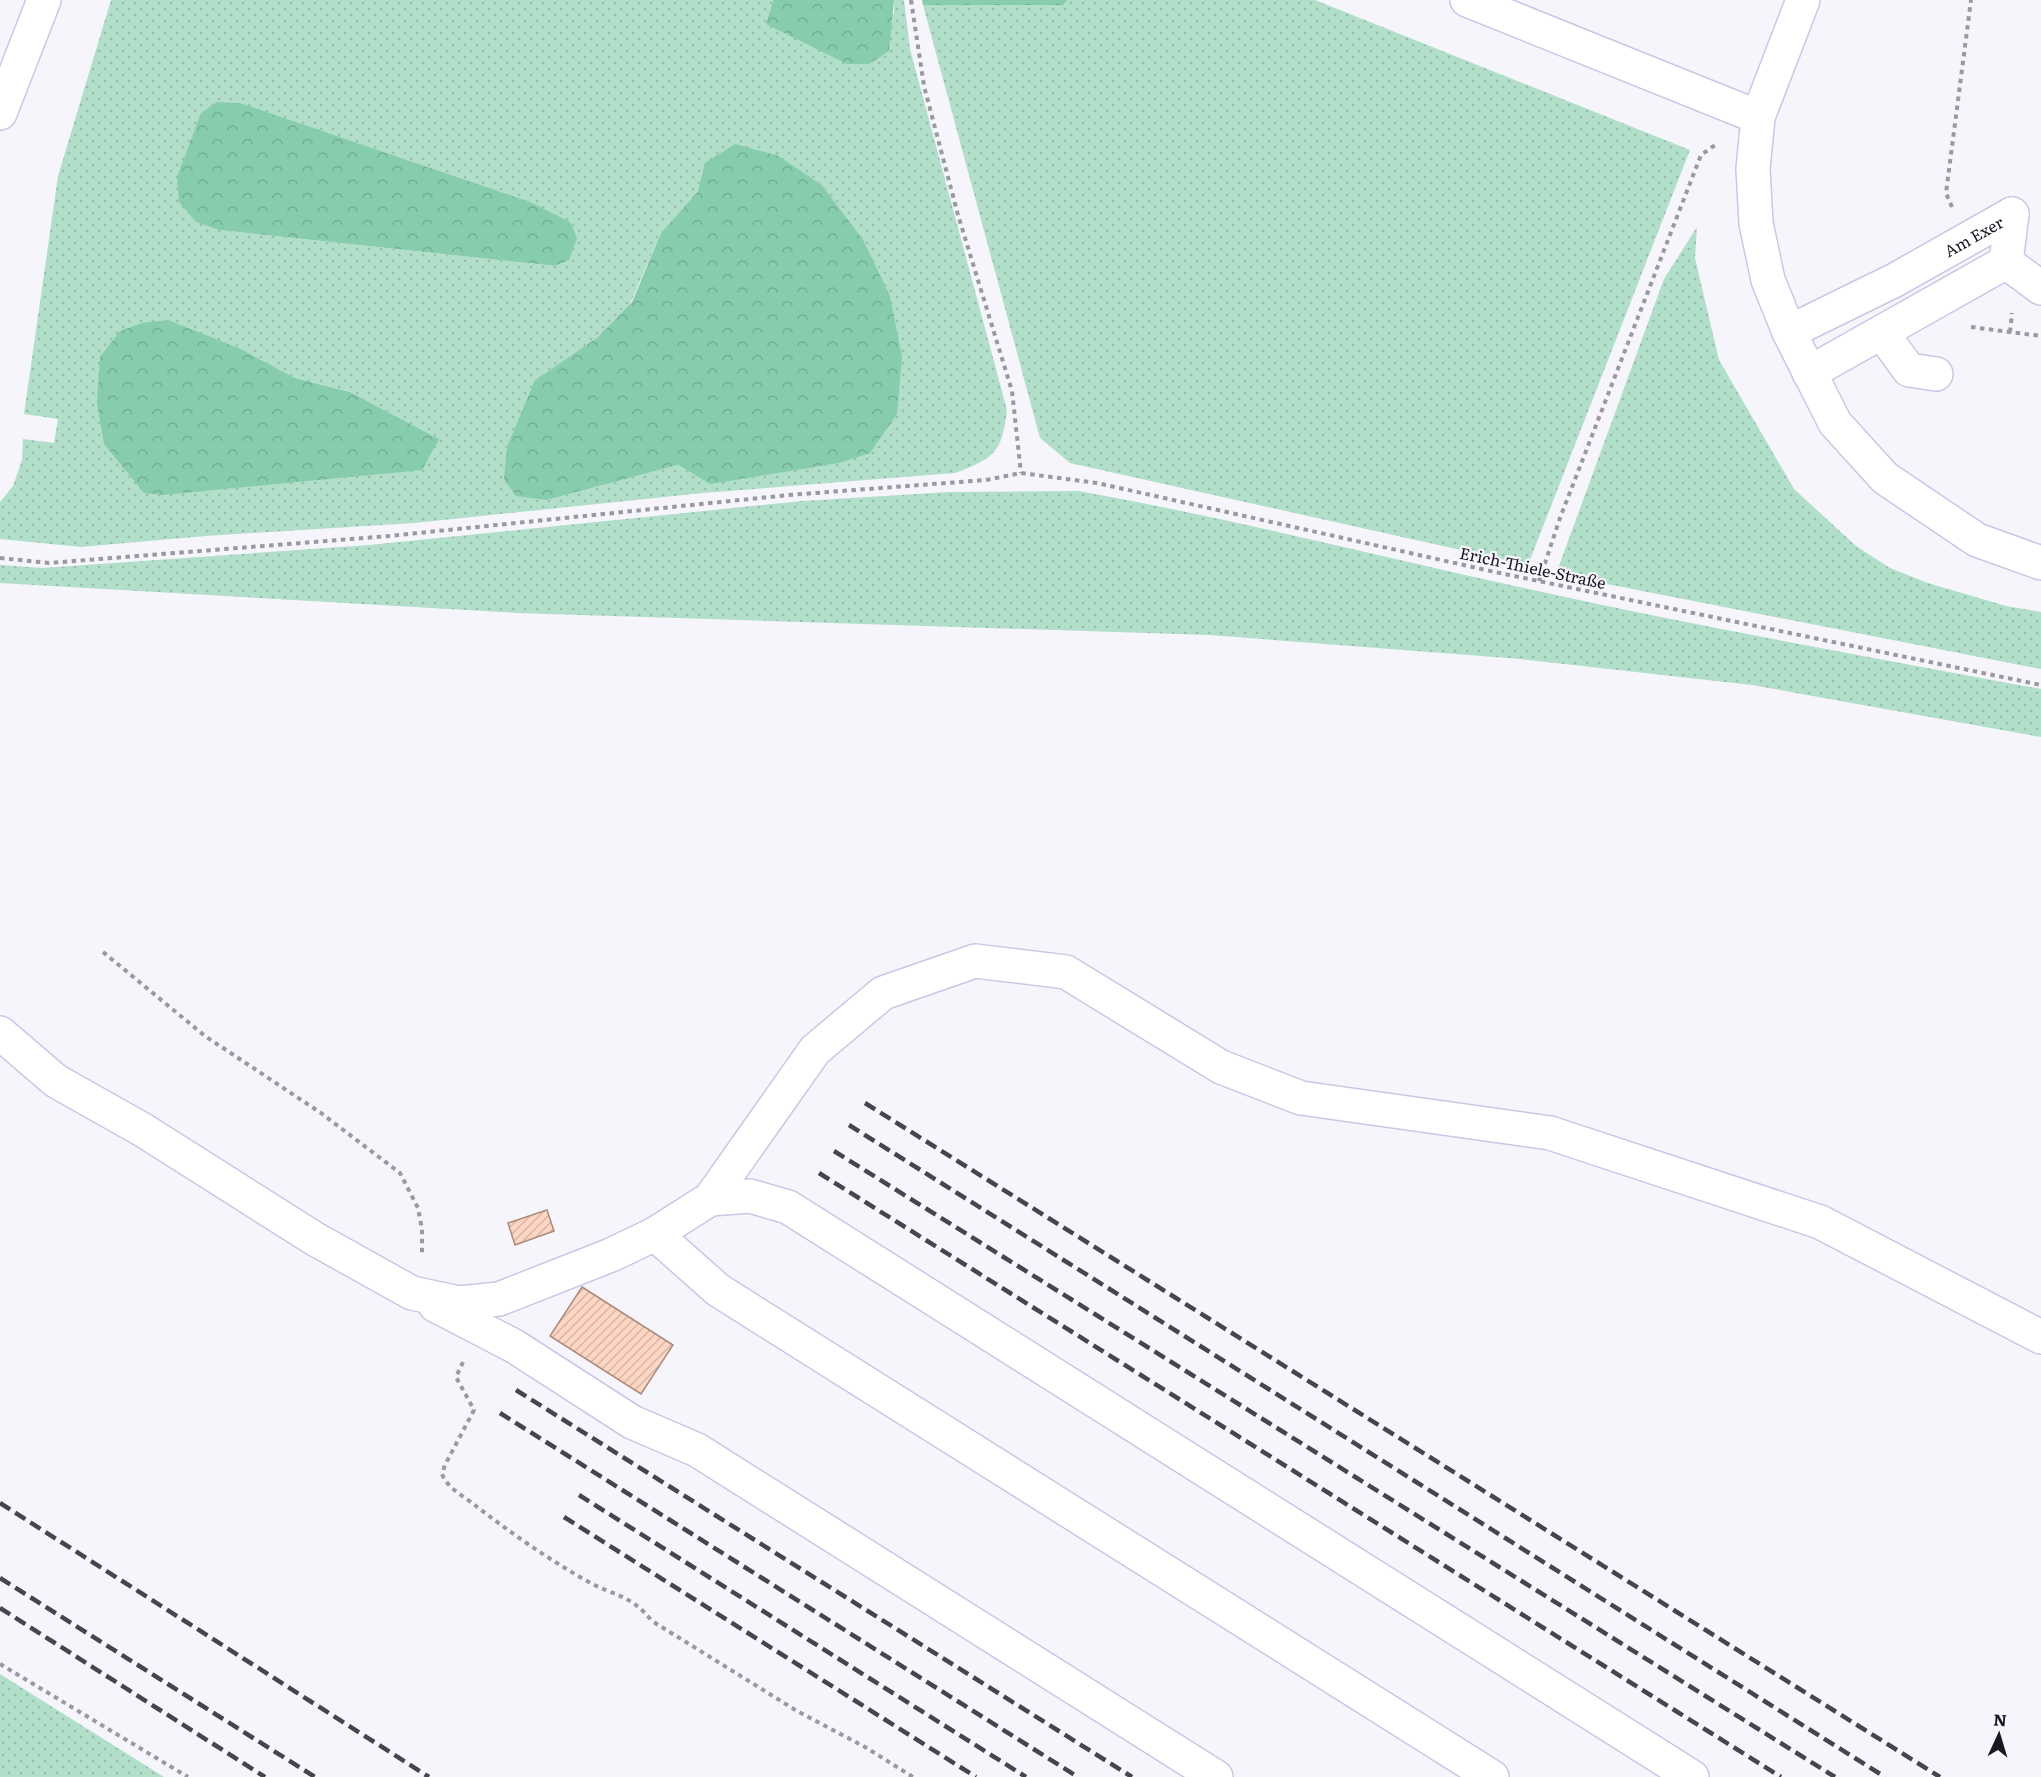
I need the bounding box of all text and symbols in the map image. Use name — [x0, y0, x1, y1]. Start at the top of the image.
street label: Am Exer — [1939, 209, 2008, 262]
street label: Erich-Thiele-Straße — [1458, 540, 1608, 594]
north arrow — [1969, 1705, 2029, 1765]
text: N — [1993, 1707, 2008, 1731]

